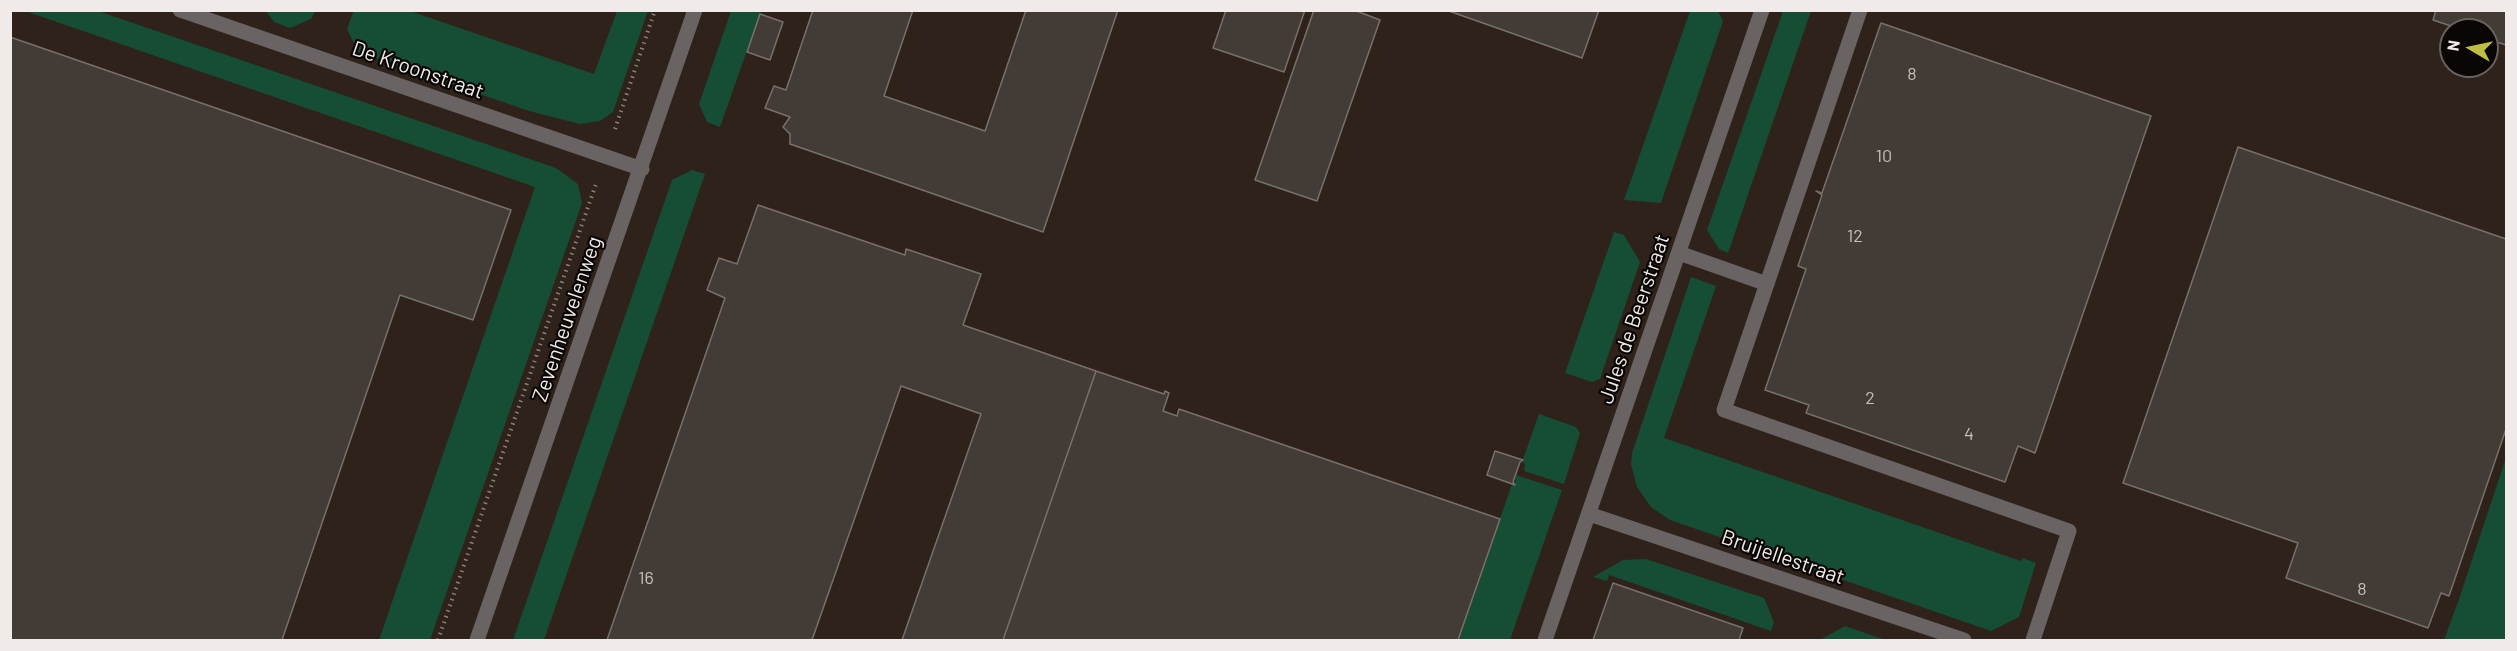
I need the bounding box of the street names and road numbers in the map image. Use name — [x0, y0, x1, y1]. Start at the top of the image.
street label: De Kroonstraat — [349, 36, 487, 104]
street label: Jules de Beerstraat — [1593, 231, 1675, 407]
street label: Zevenheuvelenweg — [527, 233, 607, 405]
street label: Bruijellestraat — [1718, 524, 1848, 590]

